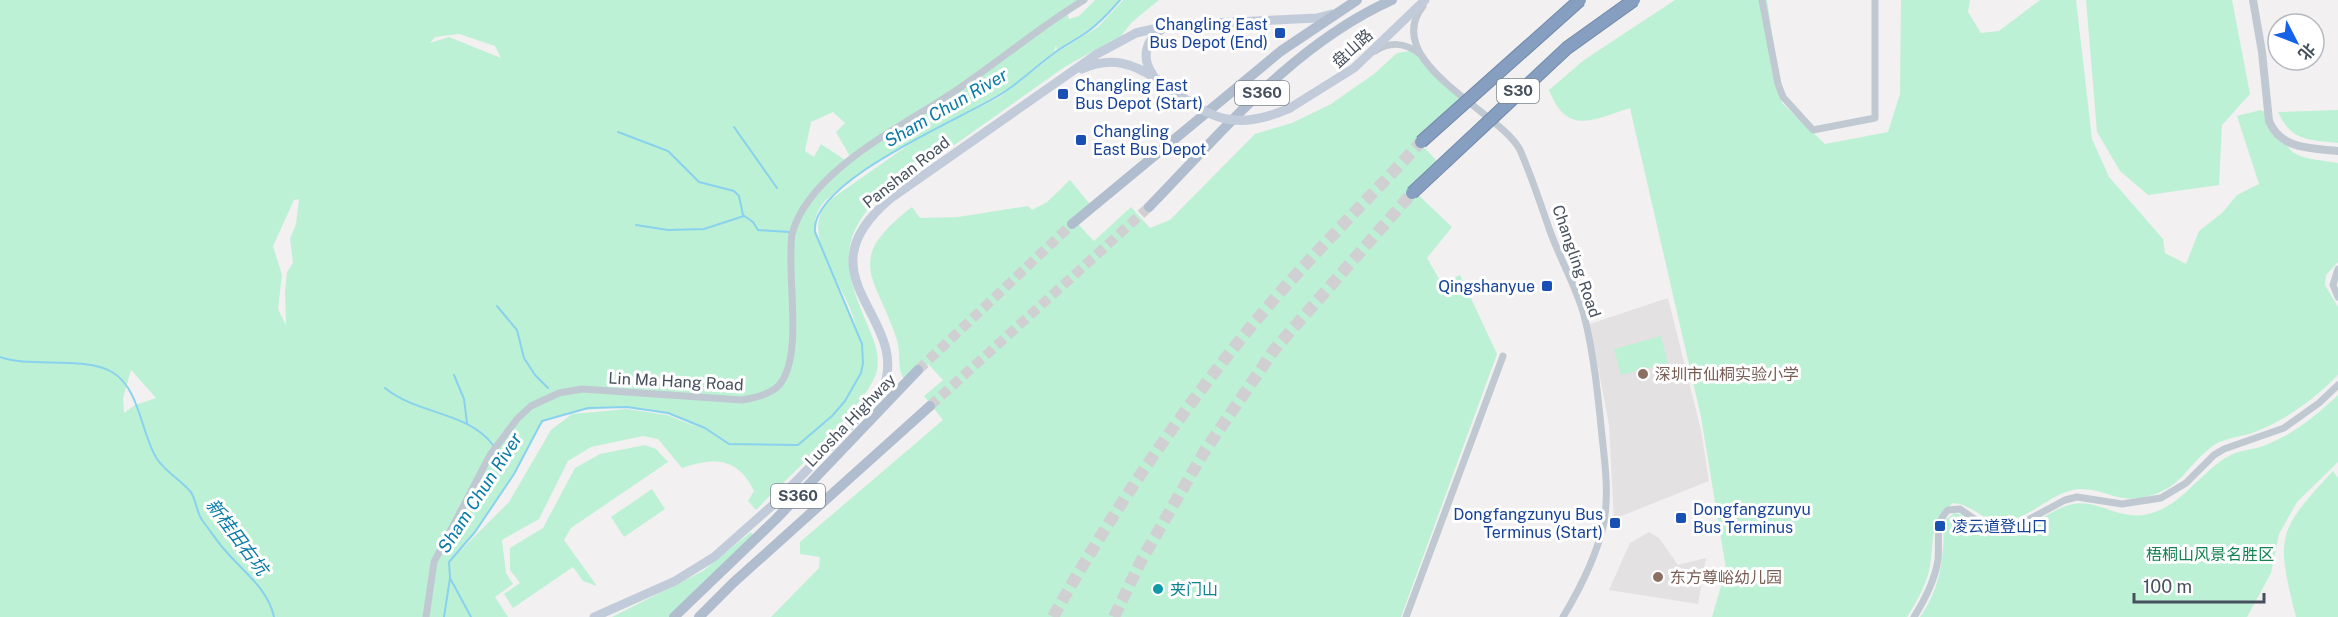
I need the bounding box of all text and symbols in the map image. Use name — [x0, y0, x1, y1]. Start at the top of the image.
north arrow — [2266, 12, 2326, 72]
place label: Changling East Bus Depot (End) — [1149, 15, 1268, 52]
street label: 盘山路 — [1328, 25, 1377, 71]
marker: Changling East Bus Depot (End) — [1273, 26, 1287, 40]
text: 北 — [2294, 39, 2319, 64]
water label: Sham Chun River — [880, 64, 1011, 151]
place label: Changling East Bus Depot (Start) — [1075, 76, 1203, 113]
road number: S30 — [1497, 79, 1539, 103]
road number: S360 — [1235, 81, 1289, 105]
marker: Changling East Bus Depot (Start) — [1056, 87, 1070, 101]
place label: Changling East Bus Depot — [1093, 122, 1206, 159]
street label: Panshan Road — [859, 133, 954, 212]
marker: Changling East Bus Depot — [1074, 133, 1088, 147]
street label: Changling Road — [1548, 202, 1605, 320]
place label: Qingshanyue — [1438, 277, 1535, 296]
marker: Qingshanyue — [1540, 279, 1554, 293]
place label: 深圳市仙桐实验小学 — [1655, 365, 1799, 384]
marker: 深圳市仙桐实验小学 — [1636, 367, 1650, 381]
street label: Lin Ma Hang Road — [608, 368, 744, 395]
street label: Luosha Highway — [801, 370, 900, 471]
water label: Sham Chun River — [433, 429, 526, 557]
road number: S360 — [771, 484, 825, 508]
water label: 新桂田右坑 — [202, 494, 275, 581]
place label: Dongfangzunyu Bus Terminus — [1693, 500, 1811, 537]
place label: Dongfangzunyu Bus Terminus (Start) — [1453, 505, 1603, 542]
marker: Dongfangzunyu Bus Terminus — [1674, 511, 1688, 525]
marker: Dongfangzunyu Bus Terminus (Start) — [1608, 516, 1622, 530]
place label: 凌云道登山口 — [1952, 517, 2048, 536]
marker: 凌云道登山口 — [1933, 519, 1947, 533]
park label: 梧桐山风景名胜区 — [2146, 545, 2274, 564]
scale bar — [2134, 566, 2264, 604]
place label: 东方尊峪幼儿园 — [1670, 568, 1782, 587]
marker: 东方尊峪幼儿园 — [1651, 570, 1665, 584]
text: 100 m — [2143, 576, 2192, 597]
place label: 夹门山 — [1170, 580, 1218, 599]
marker: 夹门山 — [1151, 582, 1165, 596]

